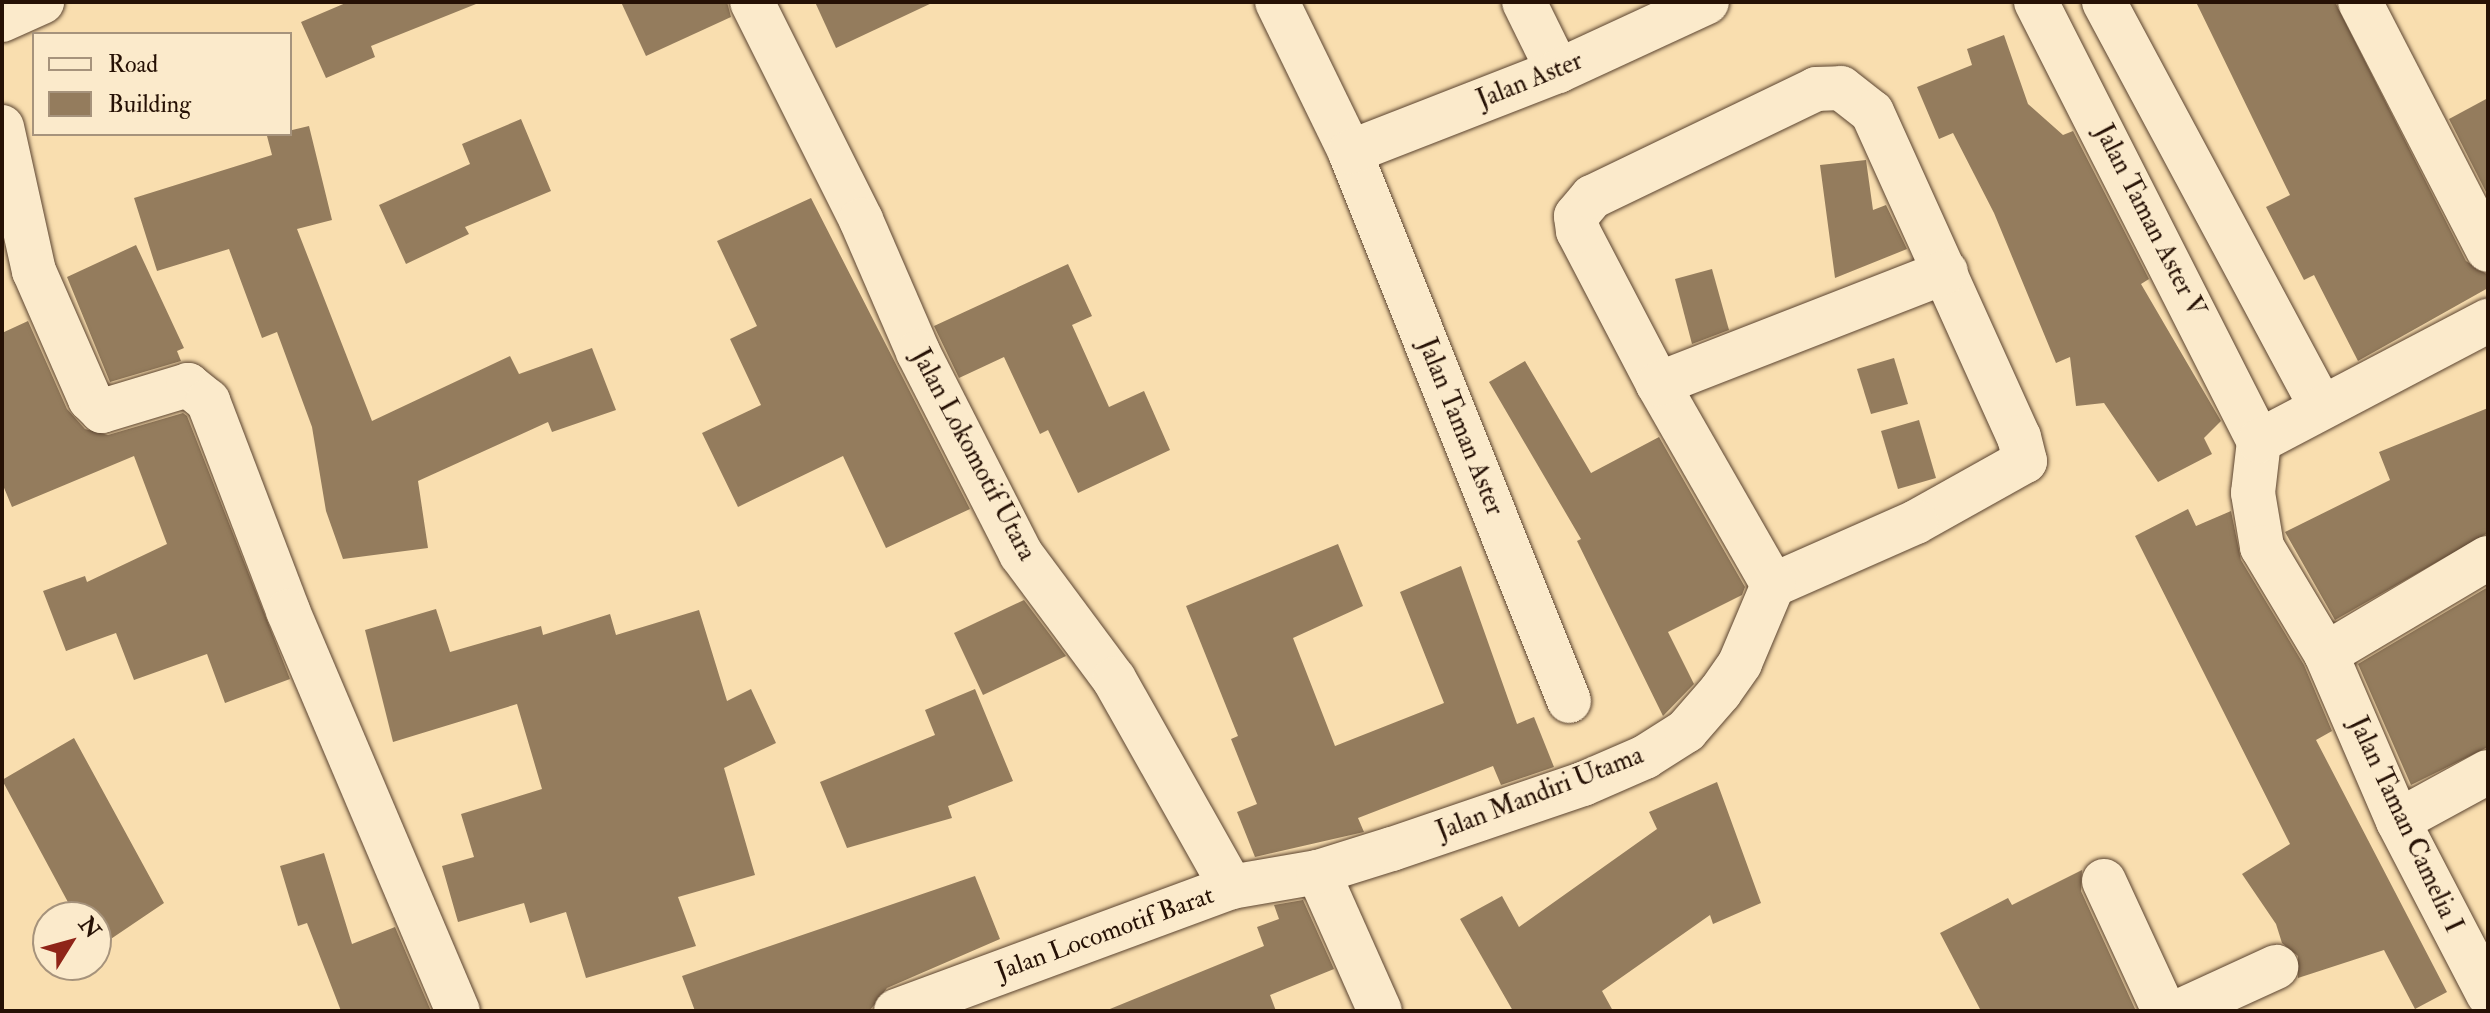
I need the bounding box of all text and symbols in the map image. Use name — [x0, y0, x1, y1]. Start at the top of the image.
legend — [32, 32, 292, 136]
street label: Jalan Aster — [1473, 46, 1587, 116]
text: Road — [108, 49, 158, 80]
text: Building — [108, 89, 191, 120]
street label: Jalan Taman Aster V — [2087, 120, 2211, 322]
street label: Jalan Taman Aster — [1410, 334, 1510, 520]
street label: Jalan Lokomotif Utara — [904, 344, 1042, 566]
street label: Jalan Taman Camelia I — [2341, 712, 2469, 938]
street label: Jalan Mandiri Utama — [1432, 740, 1648, 848]
street label: Jalan Locomotif Barat — [992, 880, 1218, 988]
north arrow — [32, 901, 112, 981]
text: N — [72, 911, 107, 944]

